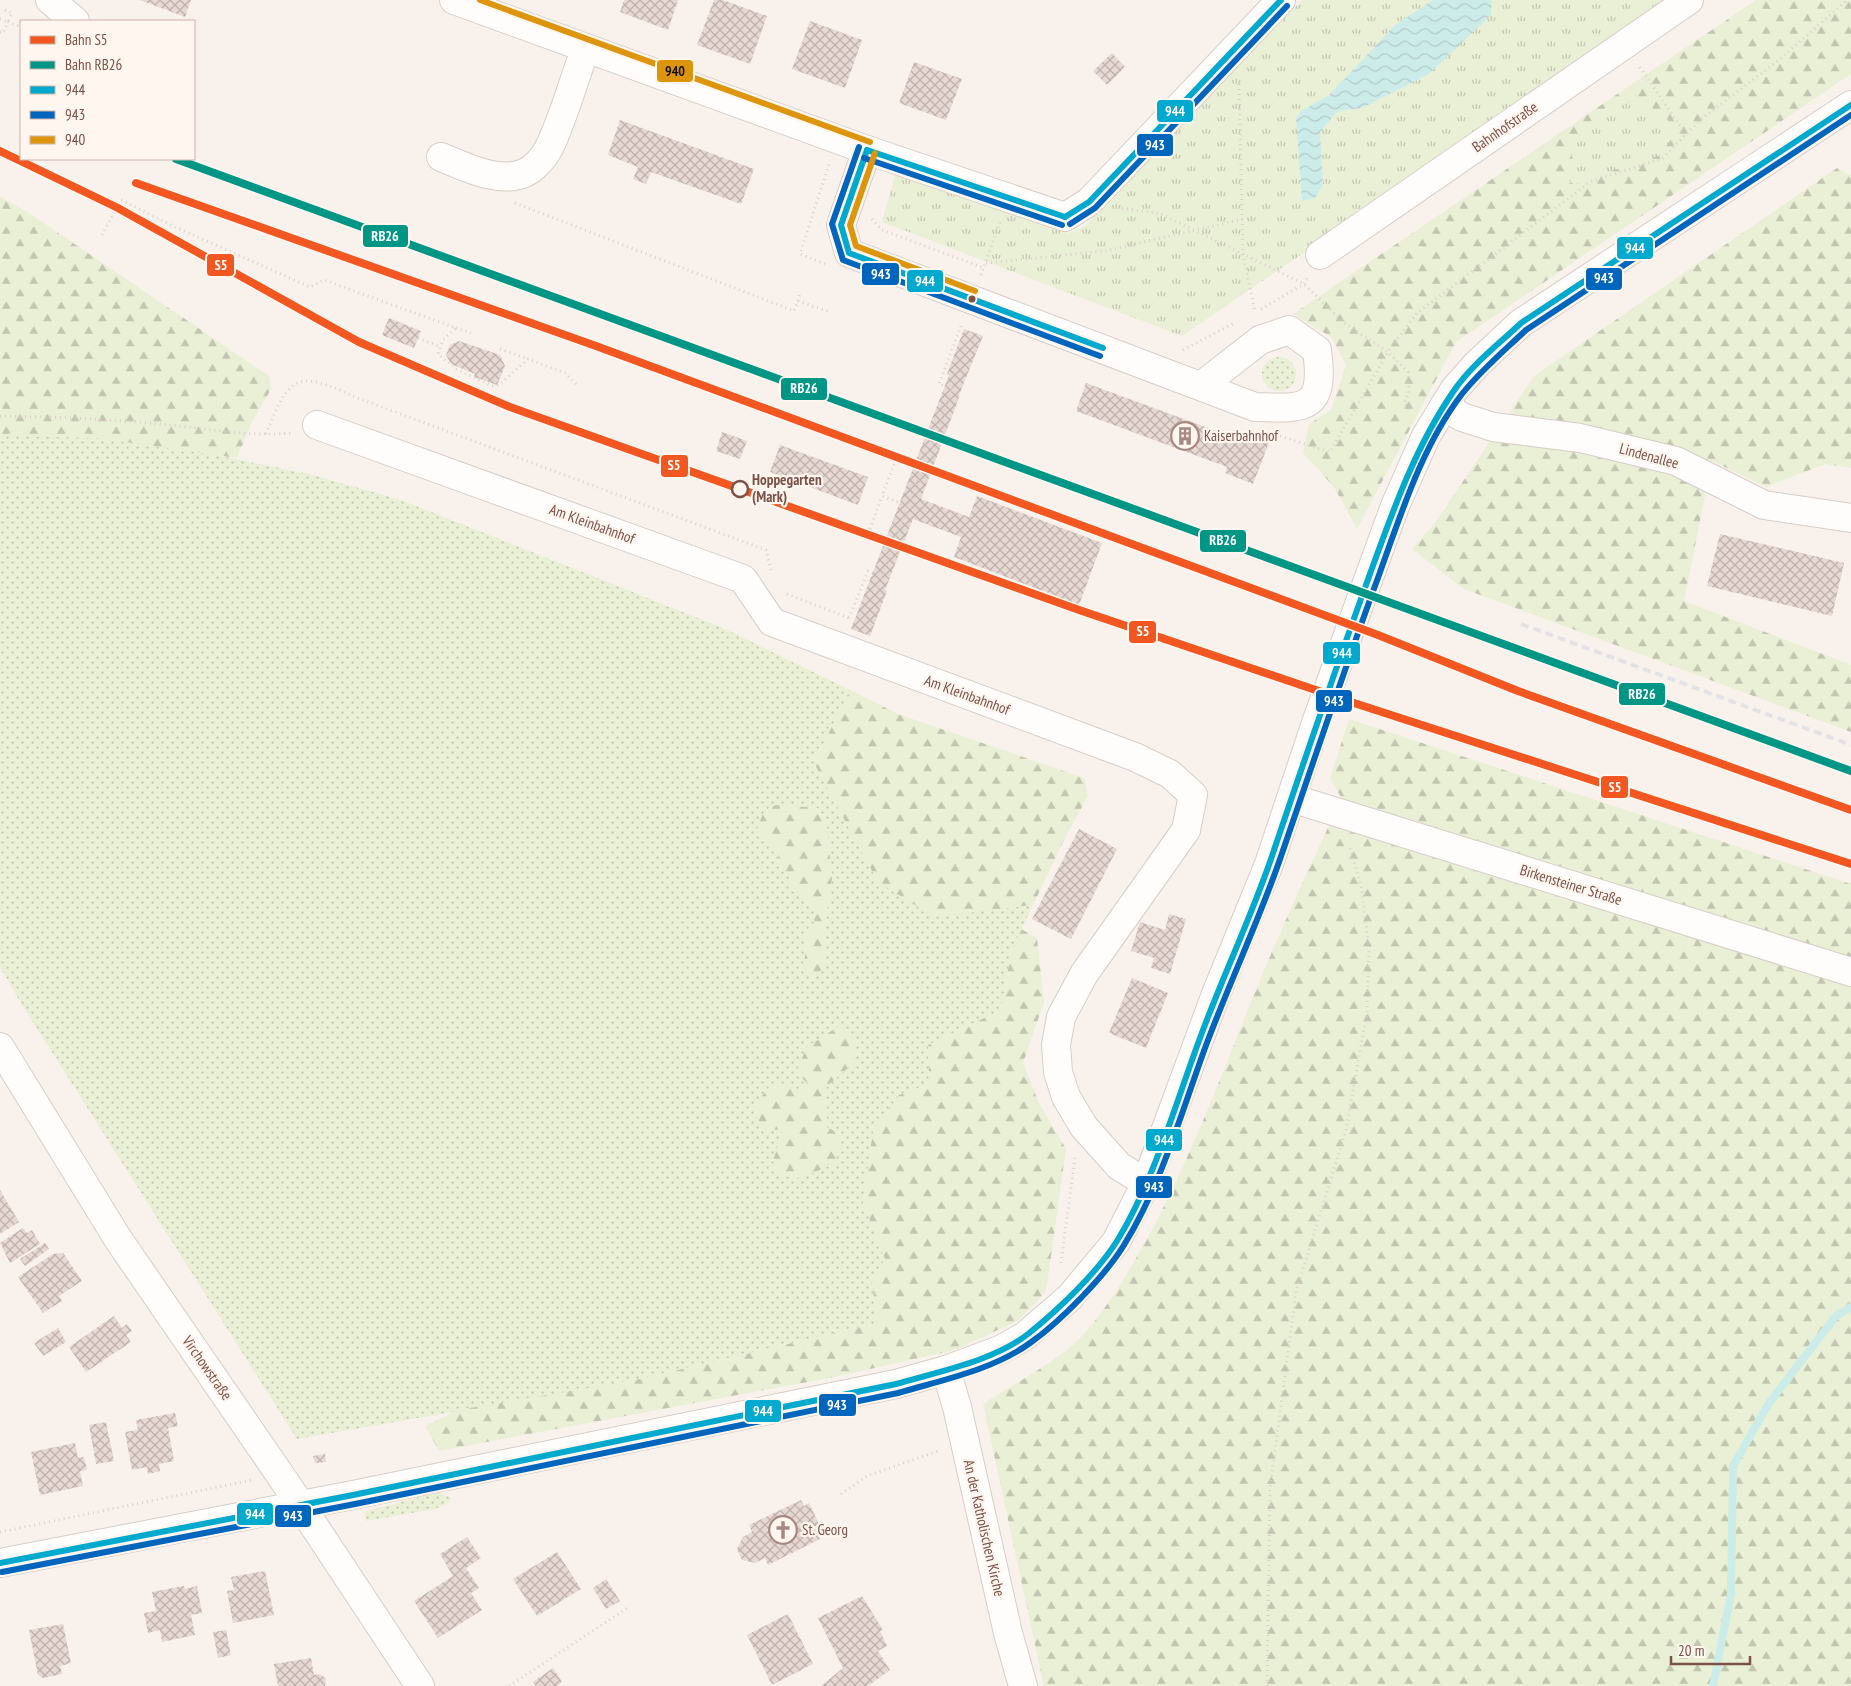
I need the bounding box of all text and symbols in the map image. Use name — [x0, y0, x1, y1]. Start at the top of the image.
legend — [20, 20, 195, 160]
text: Bahn S5 — [65, 30, 108, 49]
text: Bahn RB26 — [65, 55, 122, 74]
line badge: 940 — [656, 59, 694, 83]
text: 940 — [665, 62, 685, 80]
text: 944 — [65, 80, 86, 99]
street label: Bahnhofstraße — [1468, 97, 1541, 156]
line badge: 944 — [1156, 99, 1194, 123]
text: 944 — [1165, 102, 1185, 120]
text: 943 — [65, 105, 85, 124]
text: 940 — [65, 130, 86, 149]
line badge: 943 — [1136, 133, 1174, 157]
text: 943 — [1145, 136, 1165, 154]
line badge: RB26 — [362, 224, 409, 248]
text: RB26 — [371, 227, 399, 245]
line badge: 944 — [1616, 236, 1654, 260]
text: 944 — [1625, 239, 1645, 257]
line badge: S5 — [206, 253, 235, 277]
text: S5 — [215, 256, 227, 274]
line badge: 943 — [861, 262, 900, 286]
text: 943 — [871, 265, 891, 283]
line badge: 943 — [1585, 267, 1623, 291]
line badge: 944 — [906, 269, 944, 293]
text: 943 — [1594, 269, 1614, 287]
text: 944 — [915, 272, 935, 290]
unlabelled marker — [967, 294, 977, 304]
line badge: RB26 — [780, 377, 828, 401]
text: RB26 — [790, 379, 818, 397]
building icon: Kaiserbahnhof — [1170, 421, 1200, 451]
place label: Kaiserbahnhof — [1204, 426, 1279, 445]
street label: Lindenallee — [1617, 438, 1681, 473]
line badge: S5 — [660, 454, 689, 478]
text: S5 — [668, 456, 680, 474]
place label: Hoppegarten (Mark) — [752, 470, 822, 506]
marker: Hoppegarten (Mark) — [731, 480, 749, 498]
street label: Am Kleinbahnhof — [547, 499, 639, 548]
line badge: RB26 — [1199, 529, 1247, 553]
text: RB26 — [1209, 531, 1237, 549]
line badge: S5 — [1128, 620, 1157, 644]
text: S5 — [1137, 622, 1149, 640]
line badge: 944 — [1322, 641, 1361, 665]
text: 944 — [1332, 644, 1352, 662]
street label: Am Kleinbahnhof — [922, 670, 1014, 719]
line badge: RB26 — [1618, 682, 1666, 706]
text: RB26 — [1628, 685, 1656, 703]
line badge: 943 — [1315, 689, 1353, 713]
text: 943 — [1324, 692, 1344, 710]
line badge: S5 — [1600, 775, 1629, 799]
text: S5 — [1609, 778, 1621, 796]
street label: Birkensteiner Straße — [1518, 860, 1624, 909]
line badge: 944 — [1145, 1128, 1183, 1152]
text: 944 — [1154, 1131, 1174, 1149]
line badge: 943 — [1135, 1175, 1173, 1199]
text: 943 — [1144, 1178, 1164, 1196]
street label: Virchowstraße — [178, 1331, 236, 1404]
line badge: 943 — [818, 1393, 857, 1417]
text: 943 — [827, 1396, 847, 1414]
line badge: 944 — [744, 1399, 782, 1423]
text: 944 — [753, 1402, 773, 1420]
street label: An der Katholischen Kirche — [960, 1458, 1009, 1598]
line badge: 944 — [236, 1502, 274, 1526]
line badge: 943 — [274, 1504, 312, 1528]
text: 944 — [245, 1505, 265, 1523]
text: 943 — [283, 1507, 303, 1525]
church icon: St. Georg — [768, 1515, 798, 1545]
place label: St. Georg — [802, 1520, 848, 1539]
scale bar — [1671, 1634, 1750, 1666]
text: 20 m — [1678, 1641, 1704, 1660]

